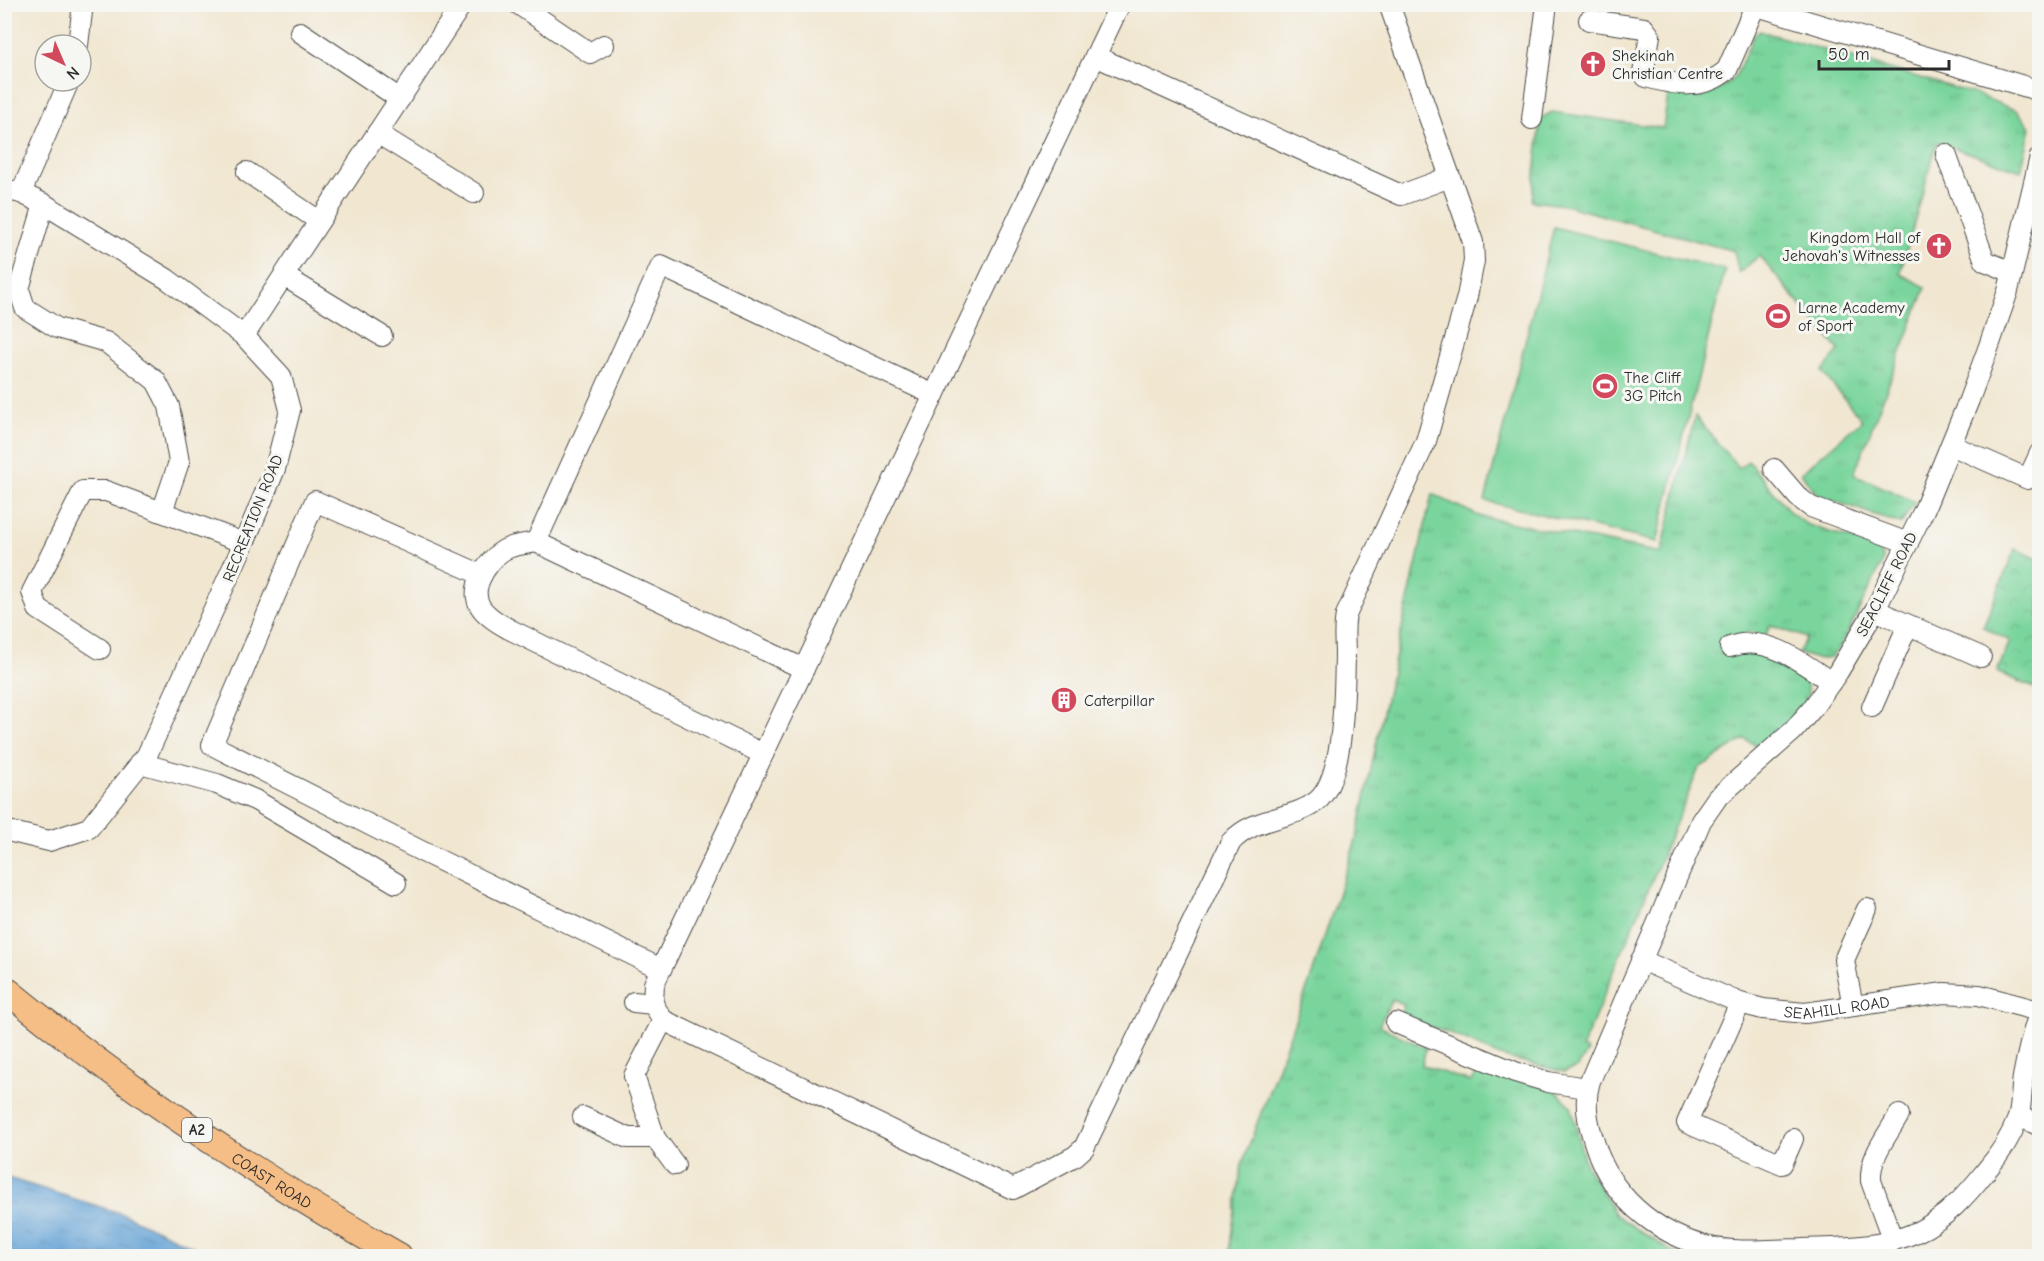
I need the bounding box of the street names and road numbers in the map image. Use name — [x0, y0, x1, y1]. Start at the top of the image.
street label: RECREATION ROAD — [219, 452, 287, 585]
street label: SEACLIFF ROAD — [1853, 529, 1921, 640]
street label: SEAHILL ROAD — [1783, 993, 1891, 1023]
road number: A2 — [182, 1118, 212, 1142]
street label: COAST ROAD — [228, 1149, 315, 1213]

